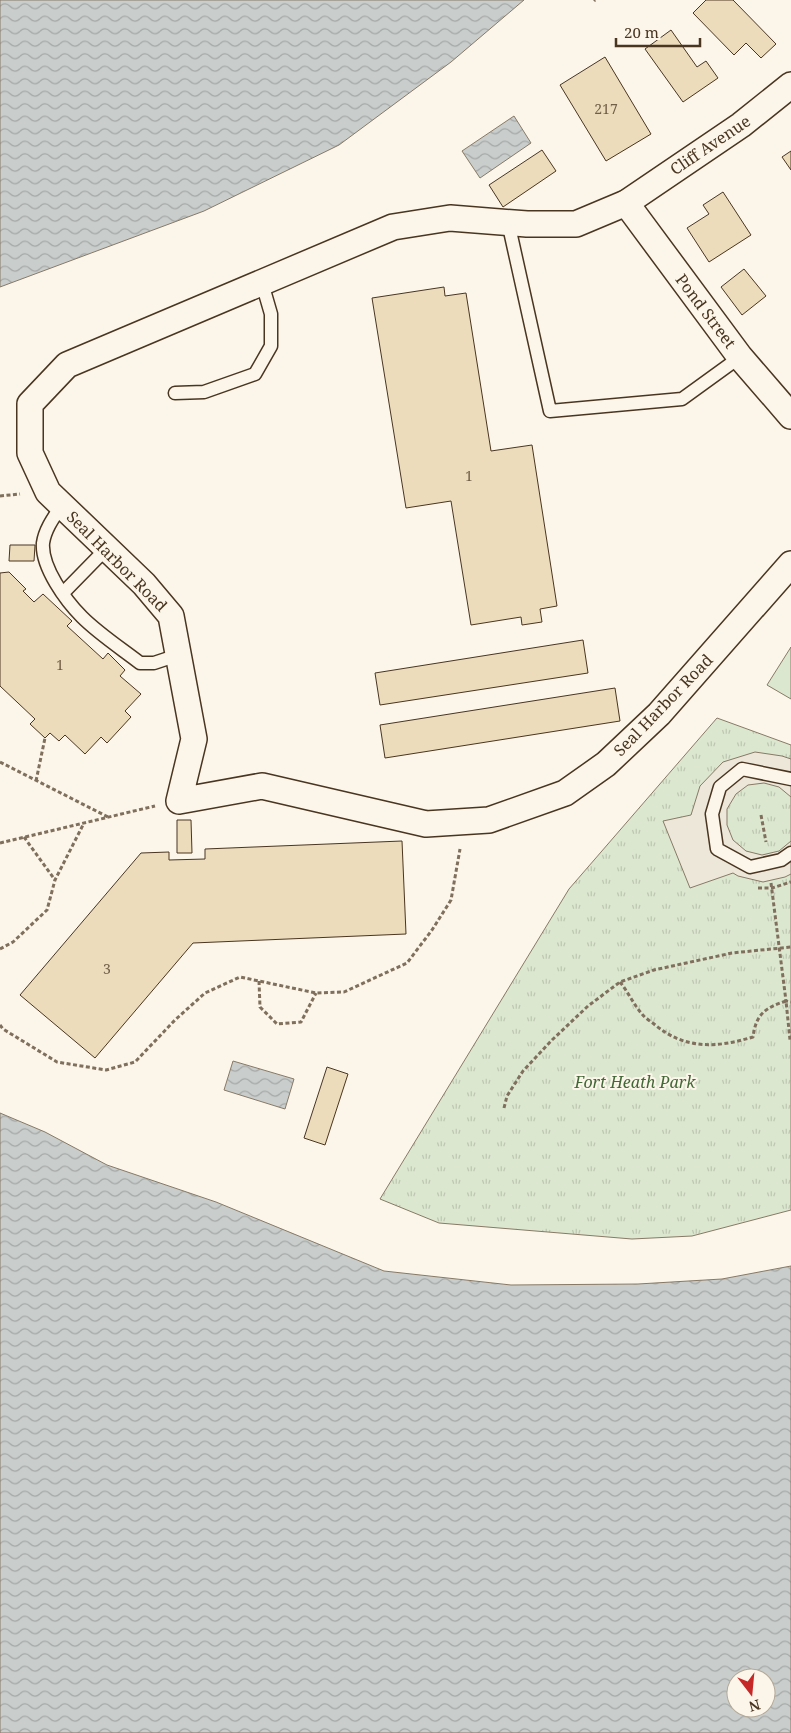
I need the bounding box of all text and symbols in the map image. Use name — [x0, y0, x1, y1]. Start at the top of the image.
scale bar — [616, 15, 700, 47]
text: 20 m — [624, 22, 659, 42]
house number: 217 — [594, 99, 618, 118]
street label: Cliff Avenue — [665, 110, 755, 180]
street label: Pond Street — [671, 269, 741, 353]
house number: 1 — [465, 466, 473, 485]
street label: Seal Harbor Road — [62, 506, 172, 616]
street label: Seal Harbor Road — [609, 649, 718, 761]
house number: 1 — [56, 655, 64, 674]
house number: 3 — [103, 959, 111, 978]
park label: Fort Heath Park — [574, 1071, 696, 1093]
north arrow — [726, 1668, 776, 1718]
text: N — [747, 1695, 763, 1717]

